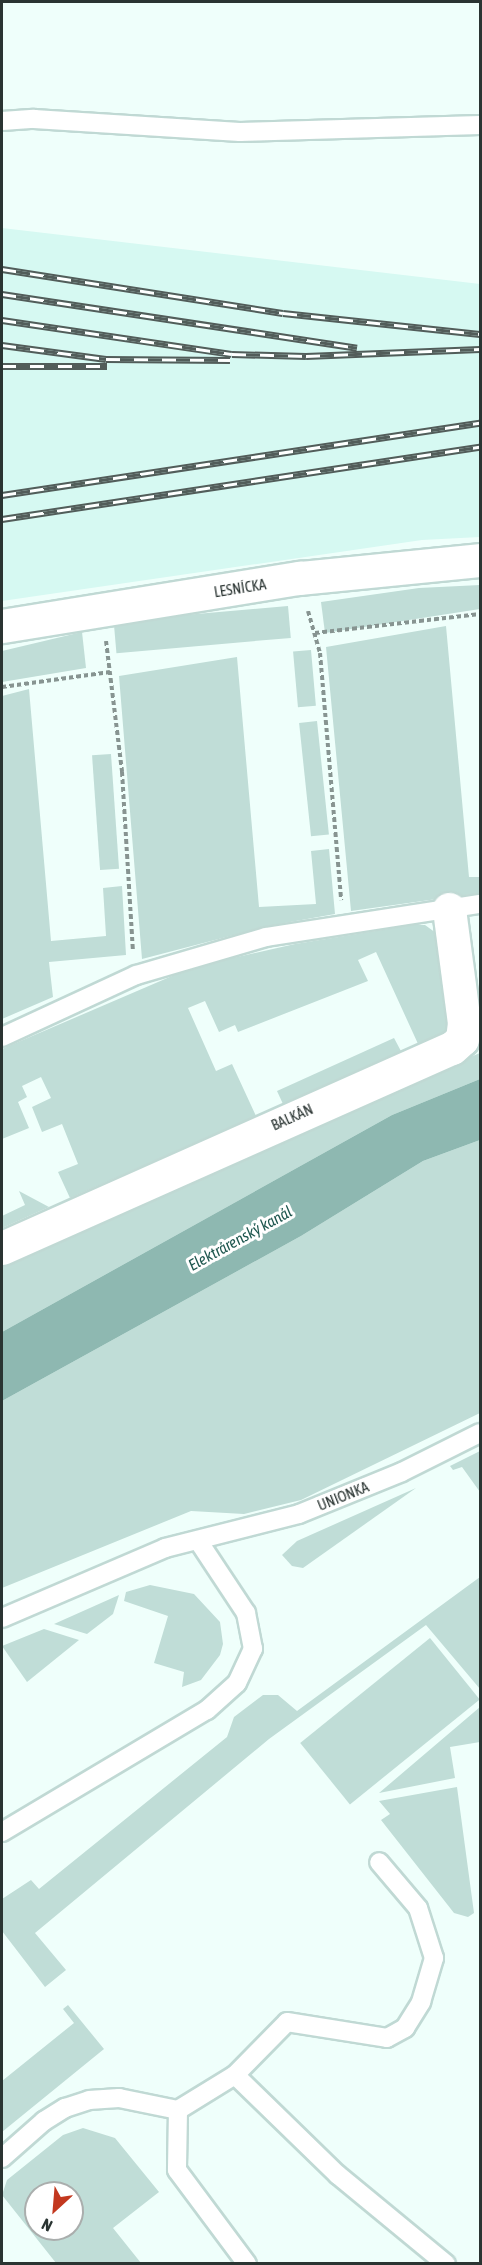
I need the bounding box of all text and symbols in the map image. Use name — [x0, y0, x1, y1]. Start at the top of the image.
street label: LESNÍCKA — [213, 575, 267, 601]
street label: BALKÁN — [268, 1100, 316, 1134]
water label: Elektrárenský kanál — [185, 1202, 295, 1274]
street label: UNIONKA — [315, 1478, 371, 1514]
north arrow — [24, 2181, 84, 2241]
text: N — [39, 2215, 55, 2236]

